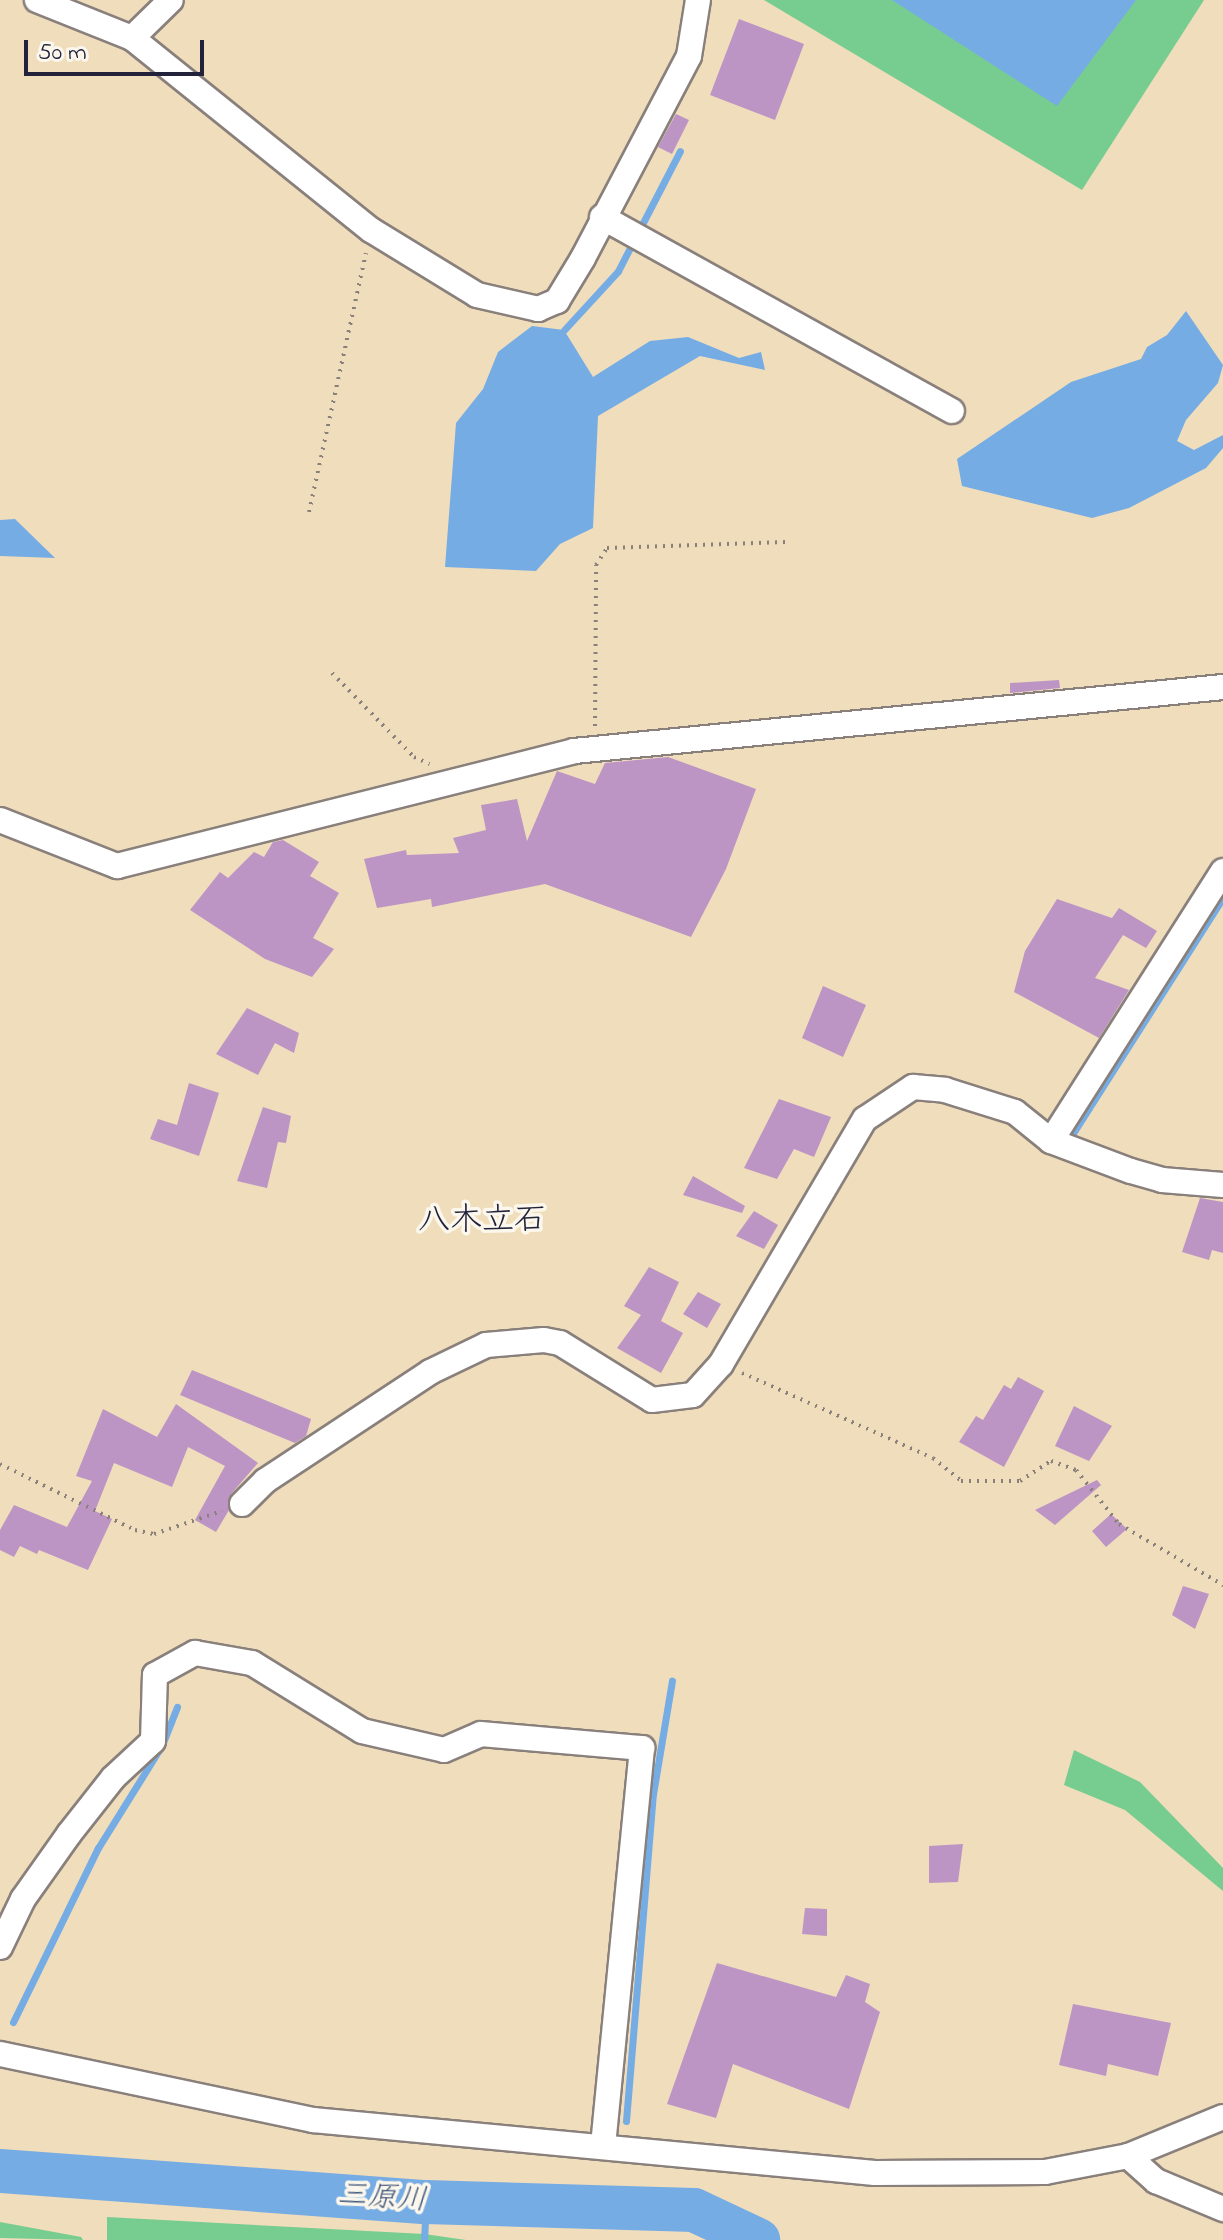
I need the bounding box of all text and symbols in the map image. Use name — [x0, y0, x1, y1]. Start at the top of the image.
scale bar — [28, 24, 208, 74]
text: 50 m — [38, 36, 87, 71]
district label: 八木立石 — [418, 1203, 546, 1241]
water label: 三原川 — [336, 2178, 428, 2220]

